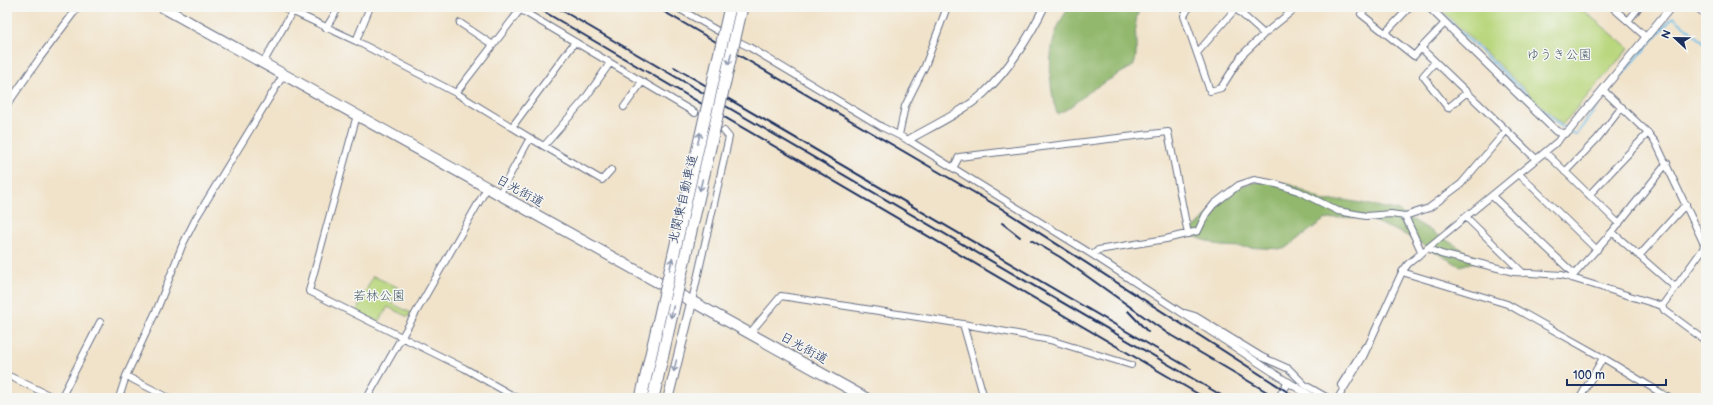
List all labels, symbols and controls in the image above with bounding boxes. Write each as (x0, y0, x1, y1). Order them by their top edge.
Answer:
north arrow (1655, 18, 1695, 58)
text: N (1659, 28, 1674, 41)
park label: ゆうき公園 (1526, 47, 1592, 63)
one-way arrow (725, 52, 733, 65)
one-way arrow (696, 131, 704, 144)
street label: 北関東自動車道 (665, 153, 701, 245)
street label: 日光街道 (493, 171, 547, 211)
one-way arrow (696, 178, 704, 191)
one-way arrow (667, 258, 675, 271)
park label: 若林公園 (353, 288, 405, 304)
one-way arrow (667, 305, 675, 318)
street label: 日光街道 (777, 328, 831, 368)
one-way arrow (671, 359, 678, 372)
scale bar (1567, 361, 1666, 387)
text: 100 m (1573, 368, 1605, 383)

